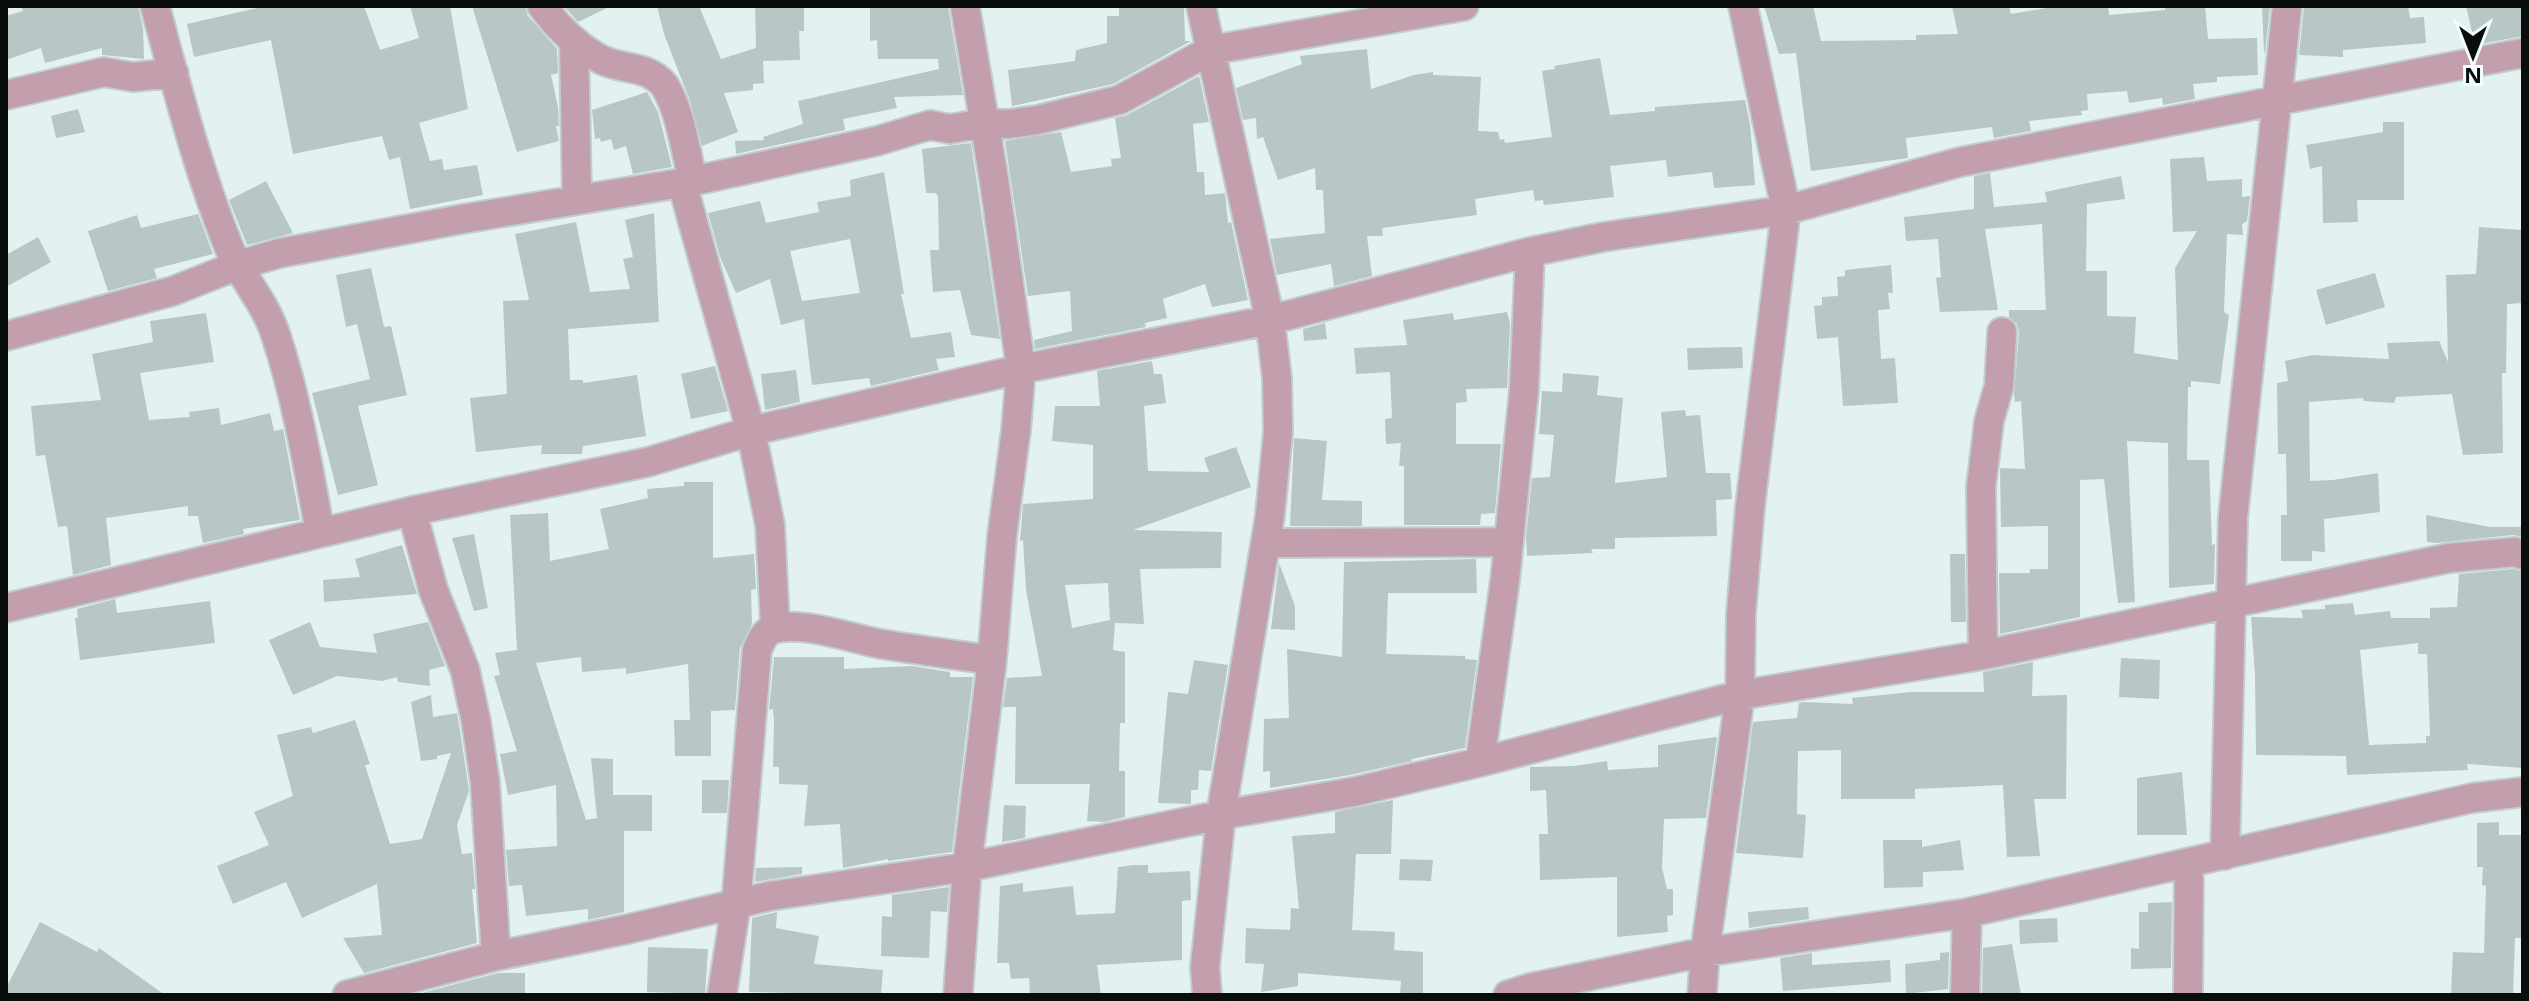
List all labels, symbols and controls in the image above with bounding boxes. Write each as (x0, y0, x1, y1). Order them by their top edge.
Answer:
north arrow (2433, 16, 2513, 96)
text: N (2464, 62, 2482, 92)

